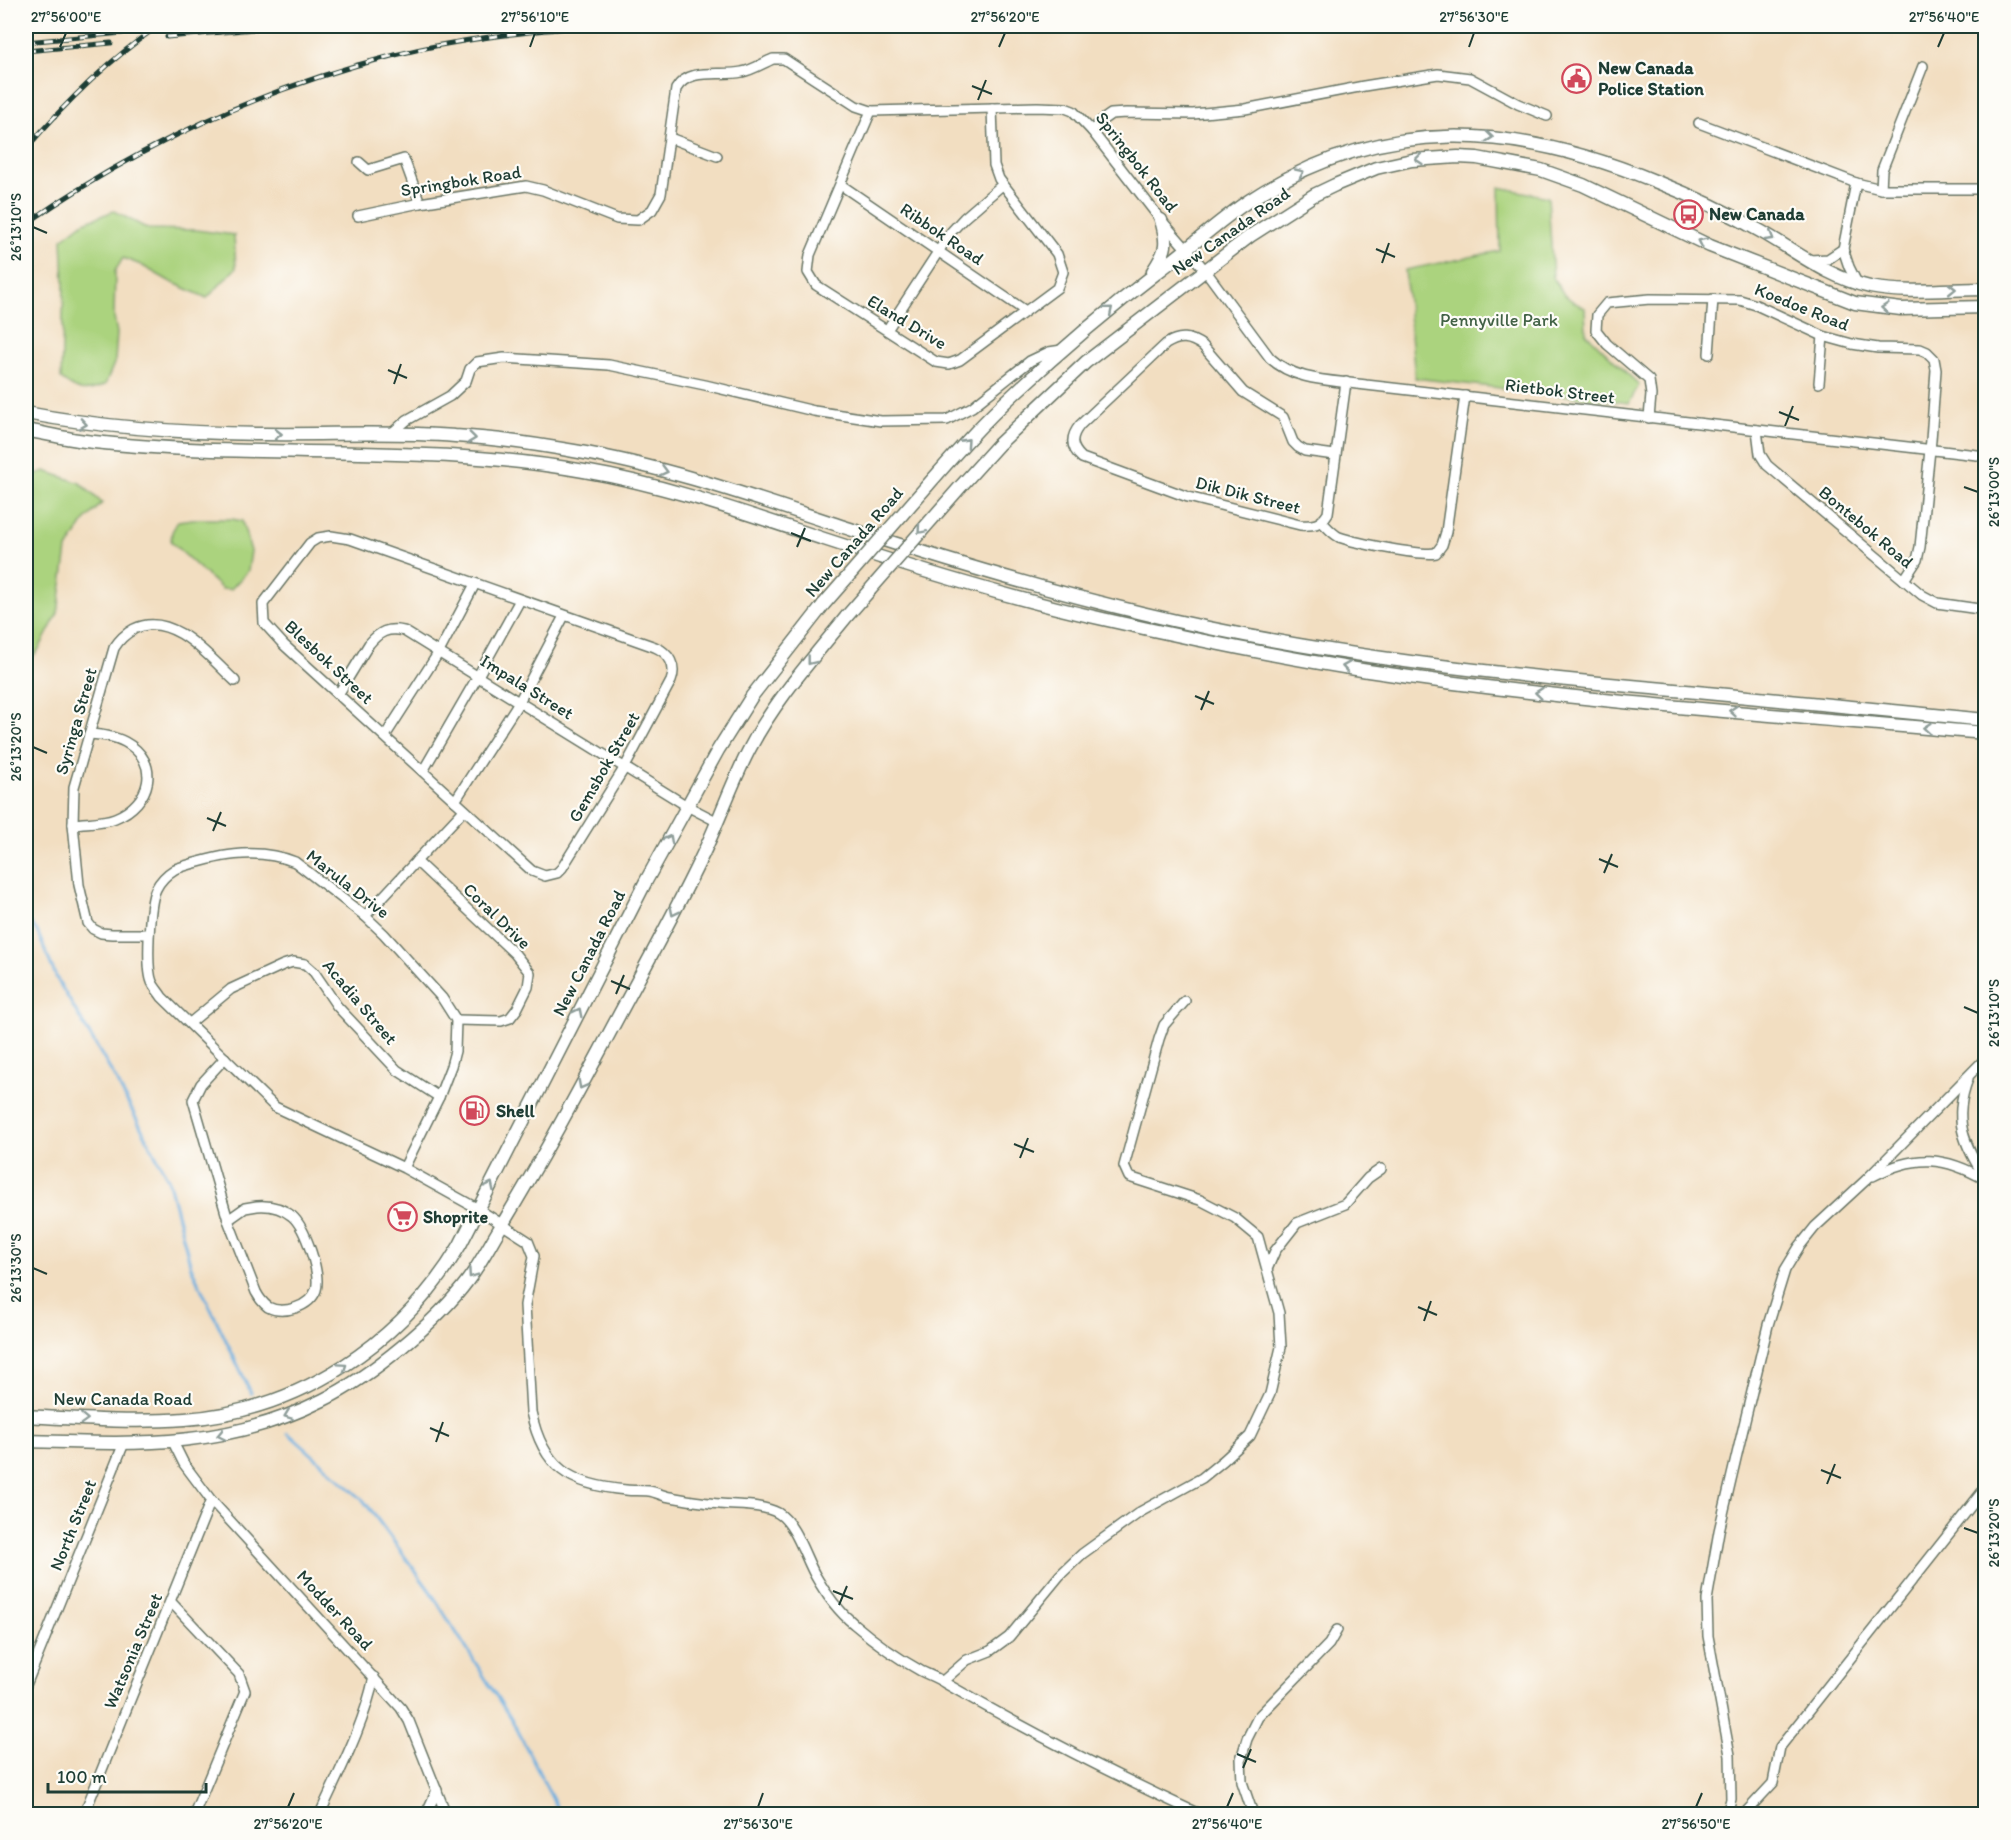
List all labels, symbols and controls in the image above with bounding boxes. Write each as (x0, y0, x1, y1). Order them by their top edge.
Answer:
text: 27°56'00"E (31, 8, 101, 26)
text: 27°56'10"E (501, 8, 569, 26)
text: 27°56'20"E (970, 8, 1040, 26)
text: 27°56'30"E (1439, 8, 1509, 26)
text: 27°56'40"E (1909, 8, 1979, 26)
place label: New Canada Police Station (1598, 57, 1704, 100)
public building icon: New Canada Police Station (1561, 62, 1593, 94)
street label: Springbok Road (1091, 107, 1183, 217)
one-way arrow (1485, 130, 1494, 142)
one-way arrow (1415, 152, 1424, 165)
street label: Springbok Road (399, 161, 523, 201)
one-way arrow (1294, 168, 1305, 180)
street label: New Canada Road (1168, 182, 1294, 280)
text: 26°13'10"S (7, 193, 25, 261)
street label: Ribbok Road (896, 198, 988, 270)
bus stop icon: New Canada (1672, 198, 1704, 230)
place label: New Canada (1709, 203, 1805, 225)
one-way arrow (1764, 229, 1774, 241)
one-way arrow (1698, 238, 1709, 250)
street label: Koedoe Road (1751, 278, 1853, 336)
one-way arrow (1948, 283, 1957, 296)
street label: Eland Drive (863, 290, 951, 354)
one-way arrow (1881, 302, 1890, 315)
one-way arrow (1102, 307, 1113, 318)
park label: Pennyville Park (1440, 309, 1558, 331)
street label: Rietbok Street (1504, 373, 1616, 409)
one-way arrow (78, 417, 88, 429)
one-way arrow (273, 428, 282, 440)
one-way arrow (468, 431, 477, 443)
one-way arrow (959, 439, 970, 449)
text: 26°13'00"S (1985, 457, 2003, 527)
one-way arrow (658, 464, 669, 476)
street label: Dik Dik Street (1193, 471, 1303, 519)
street label: Bontebok Road (1814, 481, 1918, 573)
street label: New Canada Road (800, 482, 908, 602)
one-way arrow (918, 523, 929, 534)
street label: Blesbok Street (280, 615, 378, 709)
street label: Impala Street (476, 650, 578, 724)
one-way arrow (807, 655, 818, 666)
one-way arrow (1341, 662, 1350, 674)
street label: Syringa Street (50, 665, 102, 777)
one-way arrow (1534, 687, 1543, 700)
one-way arrow (1728, 705, 1738, 718)
street label: Gemsbok Street (563, 708, 645, 826)
text: 26°13'20"S (7, 712, 25, 782)
one-way arrow (1923, 722, 1932, 735)
one-way arrow (662, 835, 673, 845)
street label: Marula Drive (302, 845, 394, 923)
street label: Coral Drive (458, 878, 536, 954)
street label: New Canada Road (548, 886, 630, 1020)
one-way arrow (669, 906, 681, 917)
street label: Acadia Street (318, 955, 402, 1049)
text: 26°13'10"S (1985, 979, 2003, 1047)
one-way arrow (571, 1007, 583, 1018)
one-way arrow (578, 1078, 589, 1089)
fuel station icon: Shell (459, 1095, 491, 1127)
place label: Shell (496, 1100, 535, 1122)
one-way arrow (483, 1181, 494, 1192)
supermarket icon: Shoprite (386, 1201, 418, 1233)
place label: Shoprite (423, 1206, 488, 1228)
text: 26°13'30"S (7, 1233, 25, 1303)
one-way arrow (468, 1267, 479, 1278)
one-way arrow (337, 1363, 348, 1374)
street label: New Canada Road (54, 1388, 193, 1410)
one-way arrow (283, 1408, 294, 1420)
one-way arrow (79, 1412, 88, 1425)
one-way arrow (216, 1428, 226, 1441)
street label: North Street (45, 1476, 101, 1574)
text: 26°13'20"S (1985, 1498, 2003, 1568)
street label: Modder Road (292, 1565, 378, 1655)
street label: Watsonia Street (99, 1590, 167, 1712)
scale bar (48, 1756, 206, 1794)
text: 100 m (57, 1766, 107, 1788)
text: 27°56'20"E (253, 1815, 323, 1833)
text: 27°56'30"E (723, 1815, 793, 1833)
text: 27°56'40"E (1192, 1815, 1262, 1833)
text: 27°56'50"E (1661, 1815, 1731, 1833)

